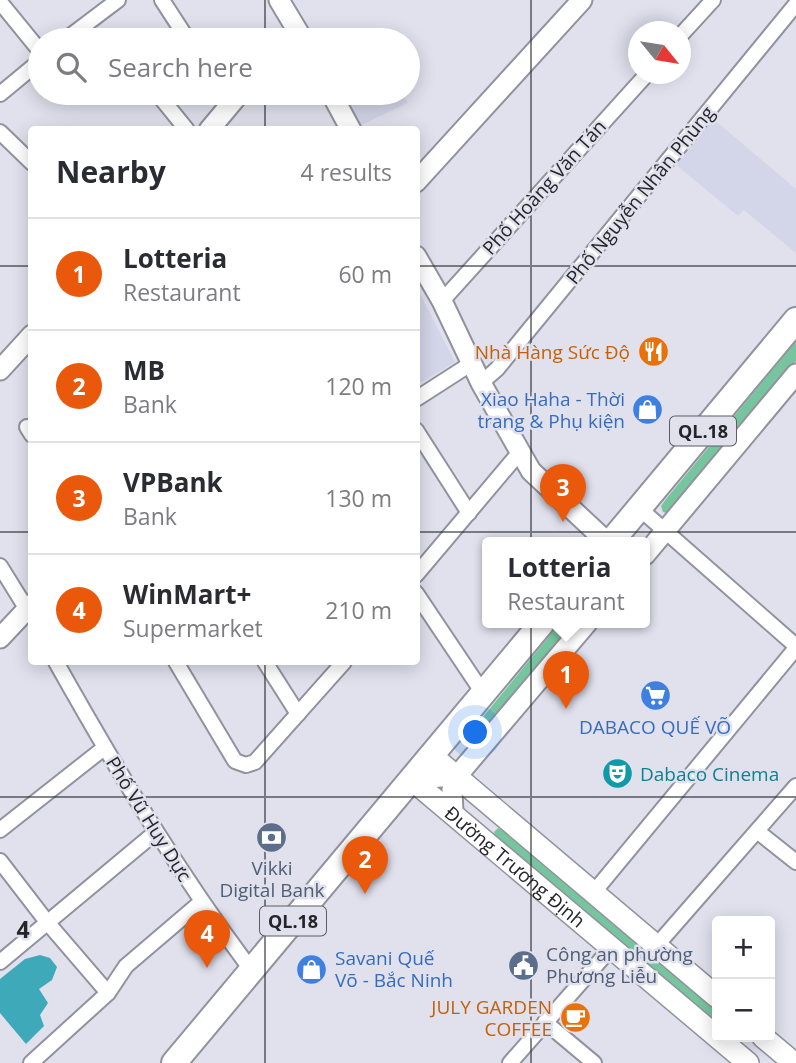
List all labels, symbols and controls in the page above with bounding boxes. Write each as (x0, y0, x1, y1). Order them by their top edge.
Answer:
north arrow (628, 21, 691, 84)
search box (28, 28, 420, 105)
icon: search (52, 48, 90, 86)
text: Search here (108, 49, 253, 85)
street label: Phố Nguyễn Nhân Phùng (560, 100, 720, 290)
street label: Phố Hoàng Văn Tán (476, 114, 612, 260)
text: Nearby (56, 151, 166, 192)
text: 4 results (301, 156, 392, 188)
text: Lotteria (123, 240, 227, 276)
text: 1 (72, 258, 86, 290)
text: 60 m (338, 258, 392, 290)
text: Restaurant (123, 276, 241, 308)
restaurant icon: Nhà Hàng Sức Độ (636, 335, 670, 369)
place label: Nhà Hàng Sức Độ (475, 339, 630, 365)
text: MB (123, 352, 165, 388)
text: 2 (72, 370, 86, 402)
text: 120 m (325, 370, 392, 402)
place label: Xiao Haha - Thời trang & Phụ kiện (477, 386, 625, 434)
text: Bank (123, 388, 177, 420)
shop icon: Xiao Haha - Thời trang & Phụ kiện (631, 393, 665, 427)
road number: QL.18 (670, 416, 736, 446)
text: VPBank (123, 464, 223, 500)
pin: 3 (540, 464, 586, 522)
text: 3 (72, 482, 86, 514)
text: 130 m (325, 482, 392, 514)
text: Bank (123, 500, 177, 532)
popup (482, 537, 650, 628)
text: Lotteria (507, 549, 611, 585)
text: WinMart+ (123, 576, 251, 612)
text: Restaurant (507, 585, 625, 617)
text: 4 (72, 594, 86, 626)
text: 210 m (325, 594, 392, 626)
text: Supermarket (123, 612, 263, 644)
pin: 1 (543, 651, 589, 709)
supermarket icon: DABACO QUẾ VÕ (638, 679, 672, 713)
place label: DABACO QUẾ VÕ (579, 714, 731, 740)
your location (458, 715, 492, 749)
street label: Phố Vũ Huy Dực (100, 751, 198, 887)
theatre icon: Dabaco Cinema (600, 757, 634, 791)
place label: Dabaco Cinema (640, 761, 779, 787)
street label: Đường Trương Định (439, 800, 591, 933)
bank icon: Vikki Digital Bank (255, 820, 289, 854)
pin: 2 (342, 836, 388, 894)
place label: Vikki Digital Bank (219, 855, 325, 903)
road number: QL.18 (260, 906, 326, 936)
pin: 4 (184, 910, 230, 968)
text: 4 (16, 913, 30, 945)
map controls (712, 916, 775, 1042)
button: + (712, 916, 775, 979)
place label: Công an phường Phương Liễu (546, 941, 693, 989)
place label: Savani Quế Võ - Bắc Ninh (335, 945, 453, 993)
public building icon: Công an phường Phương Liễu (506, 948, 540, 982)
shop icon: Savani Quế Võ - Bắc Ninh (295, 952, 329, 986)
button: − (712, 979, 775, 1042)
place label: JULY GARDEN COFFEE (429, 994, 552, 1042)
cafe icon: JULY GARDEN COFFEE (558, 1001, 592, 1035)

